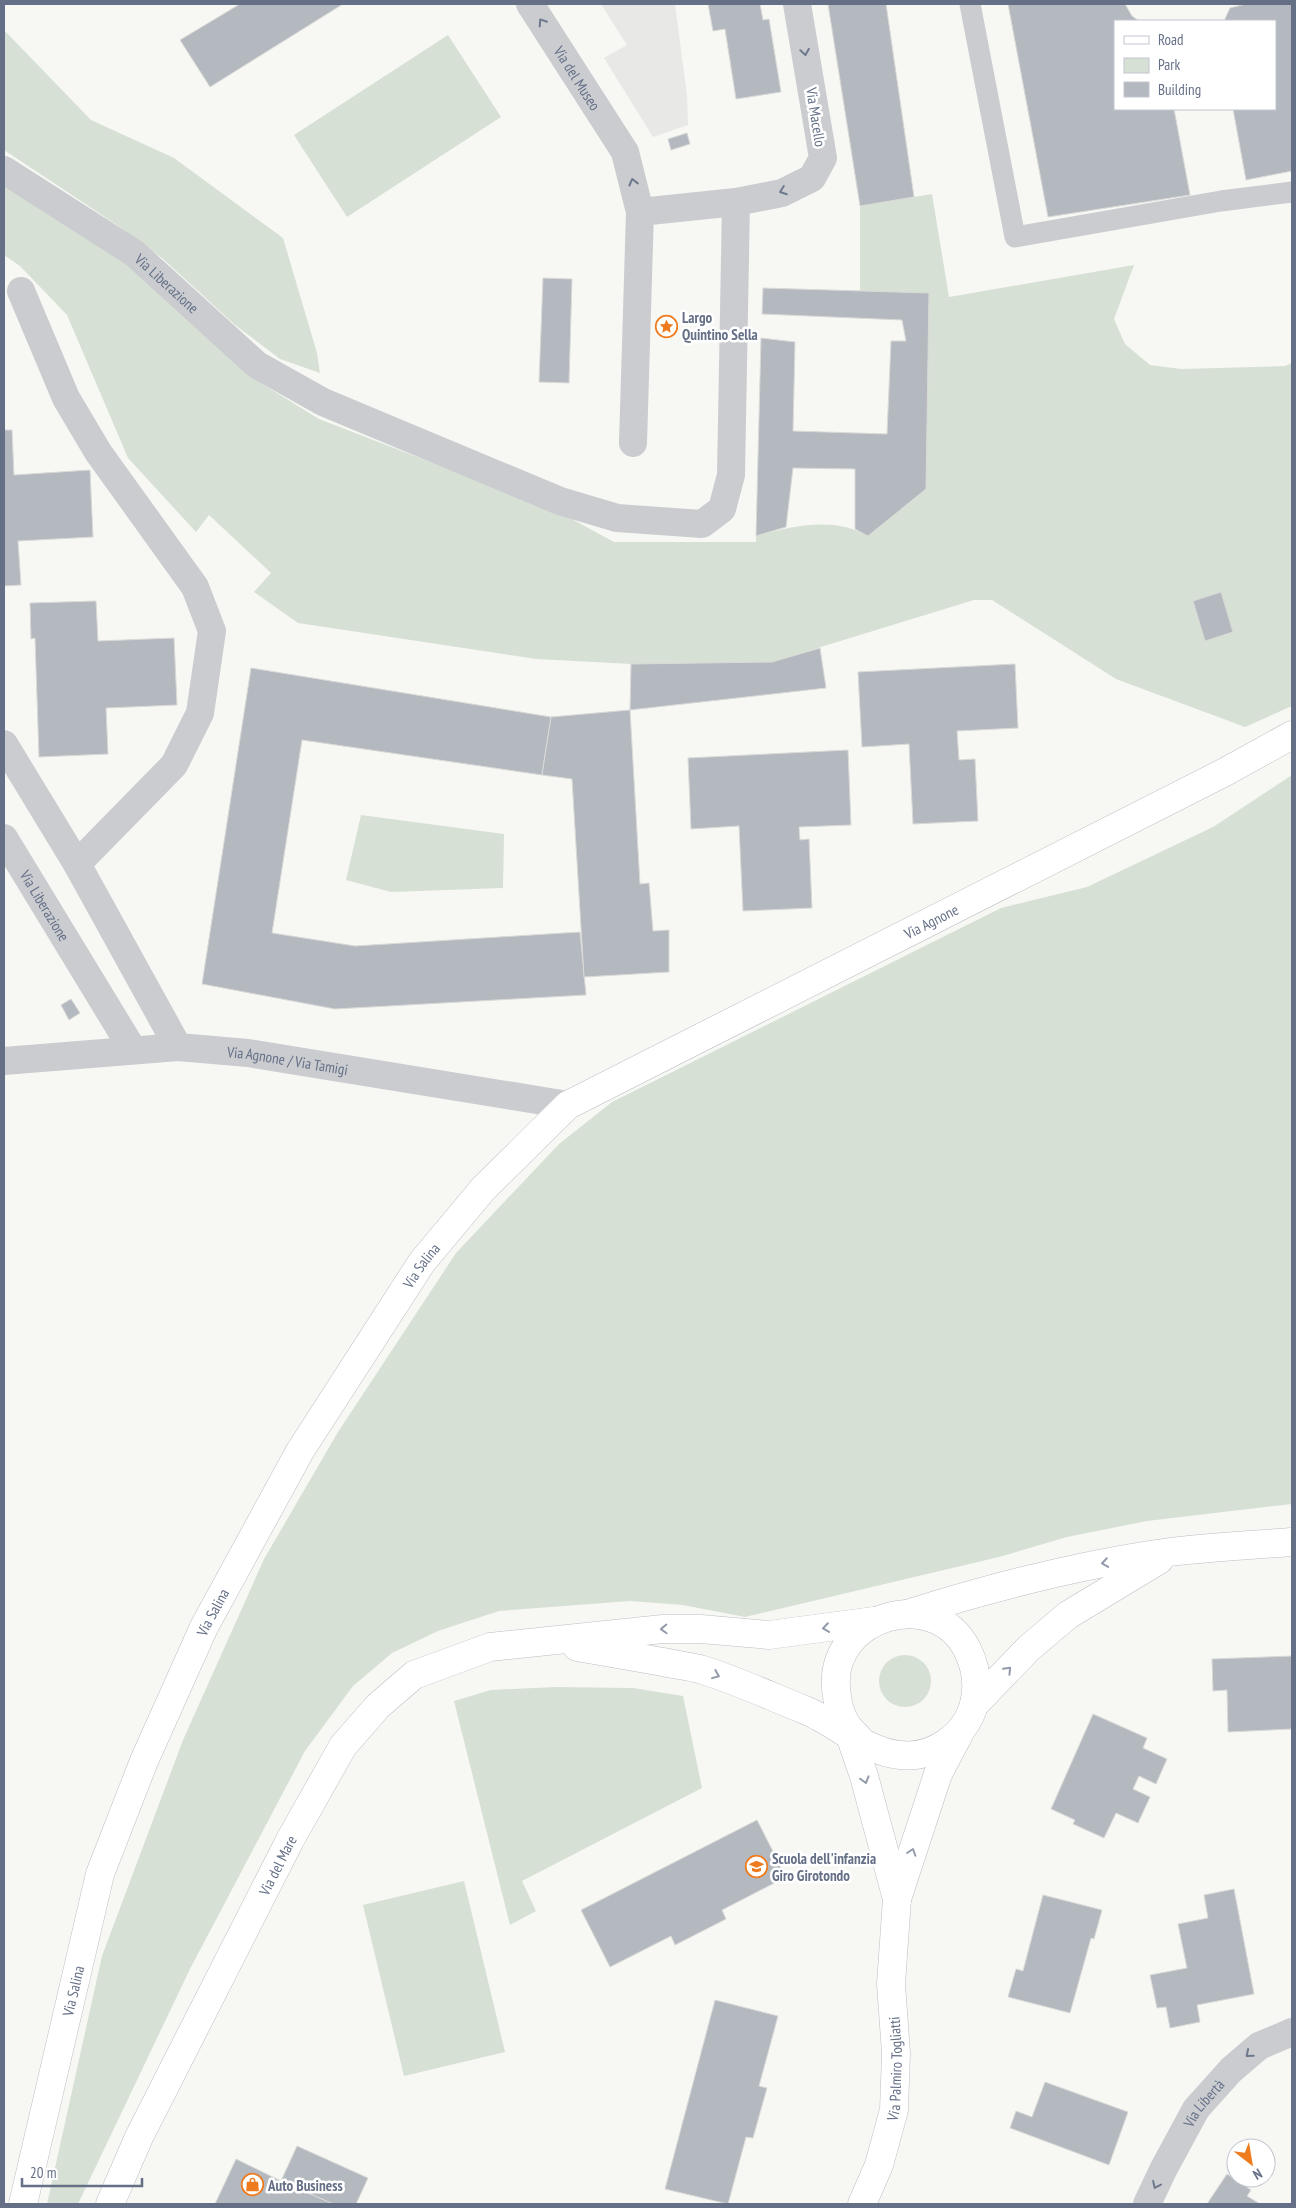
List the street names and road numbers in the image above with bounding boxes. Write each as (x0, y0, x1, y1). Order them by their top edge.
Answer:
street label: Via del Museo (549, 42, 605, 114)
street label: Via Macello (802, 85, 830, 148)
street label: Via Liberazione (130, 249, 203, 317)
street label: Via Liberazione (16, 866, 74, 944)
street label: Via Agnone (900, 899, 961, 943)
street label: Via Agnone / Via Tamigi (225, 1042, 349, 1079)
street label: Via Salina (398, 1239, 444, 1292)
street label: Via Salina (191, 1585, 233, 1640)
street label: Via del Mare (254, 1832, 300, 1899)
street label: Via Salina (57, 1964, 88, 2019)
street label: Via Palmiro Togliatti (882, 2016, 906, 2124)
street label: Via Libertà (1178, 2075, 1228, 2131)

